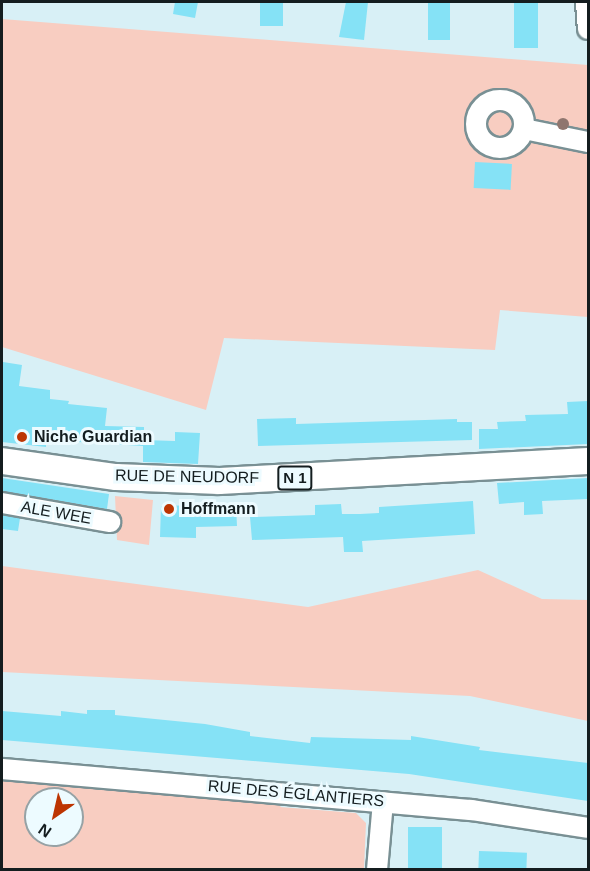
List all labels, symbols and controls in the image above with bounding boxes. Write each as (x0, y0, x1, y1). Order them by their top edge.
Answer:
place label: Niche Guardian (34, 427, 152, 447)
marker: Niche Guardian (15, 430, 29, 444)
street label: RUE DE NEUDORF (115, 466, 259, 488)
road number: N 1 (277, 466, 313, 490)
street label: ALE WEE (19, 497, 93, 529)
place label: Hoffmann (181, 499, 256, 519)
marker: Hoffmann (162, 502, 176, 516)
street label: RUE DES ÉGLANTIERS (207, 777, 385, 811)
north arrow (24, 787, 84, 847)
text: N (35, 820, 54, 841)

